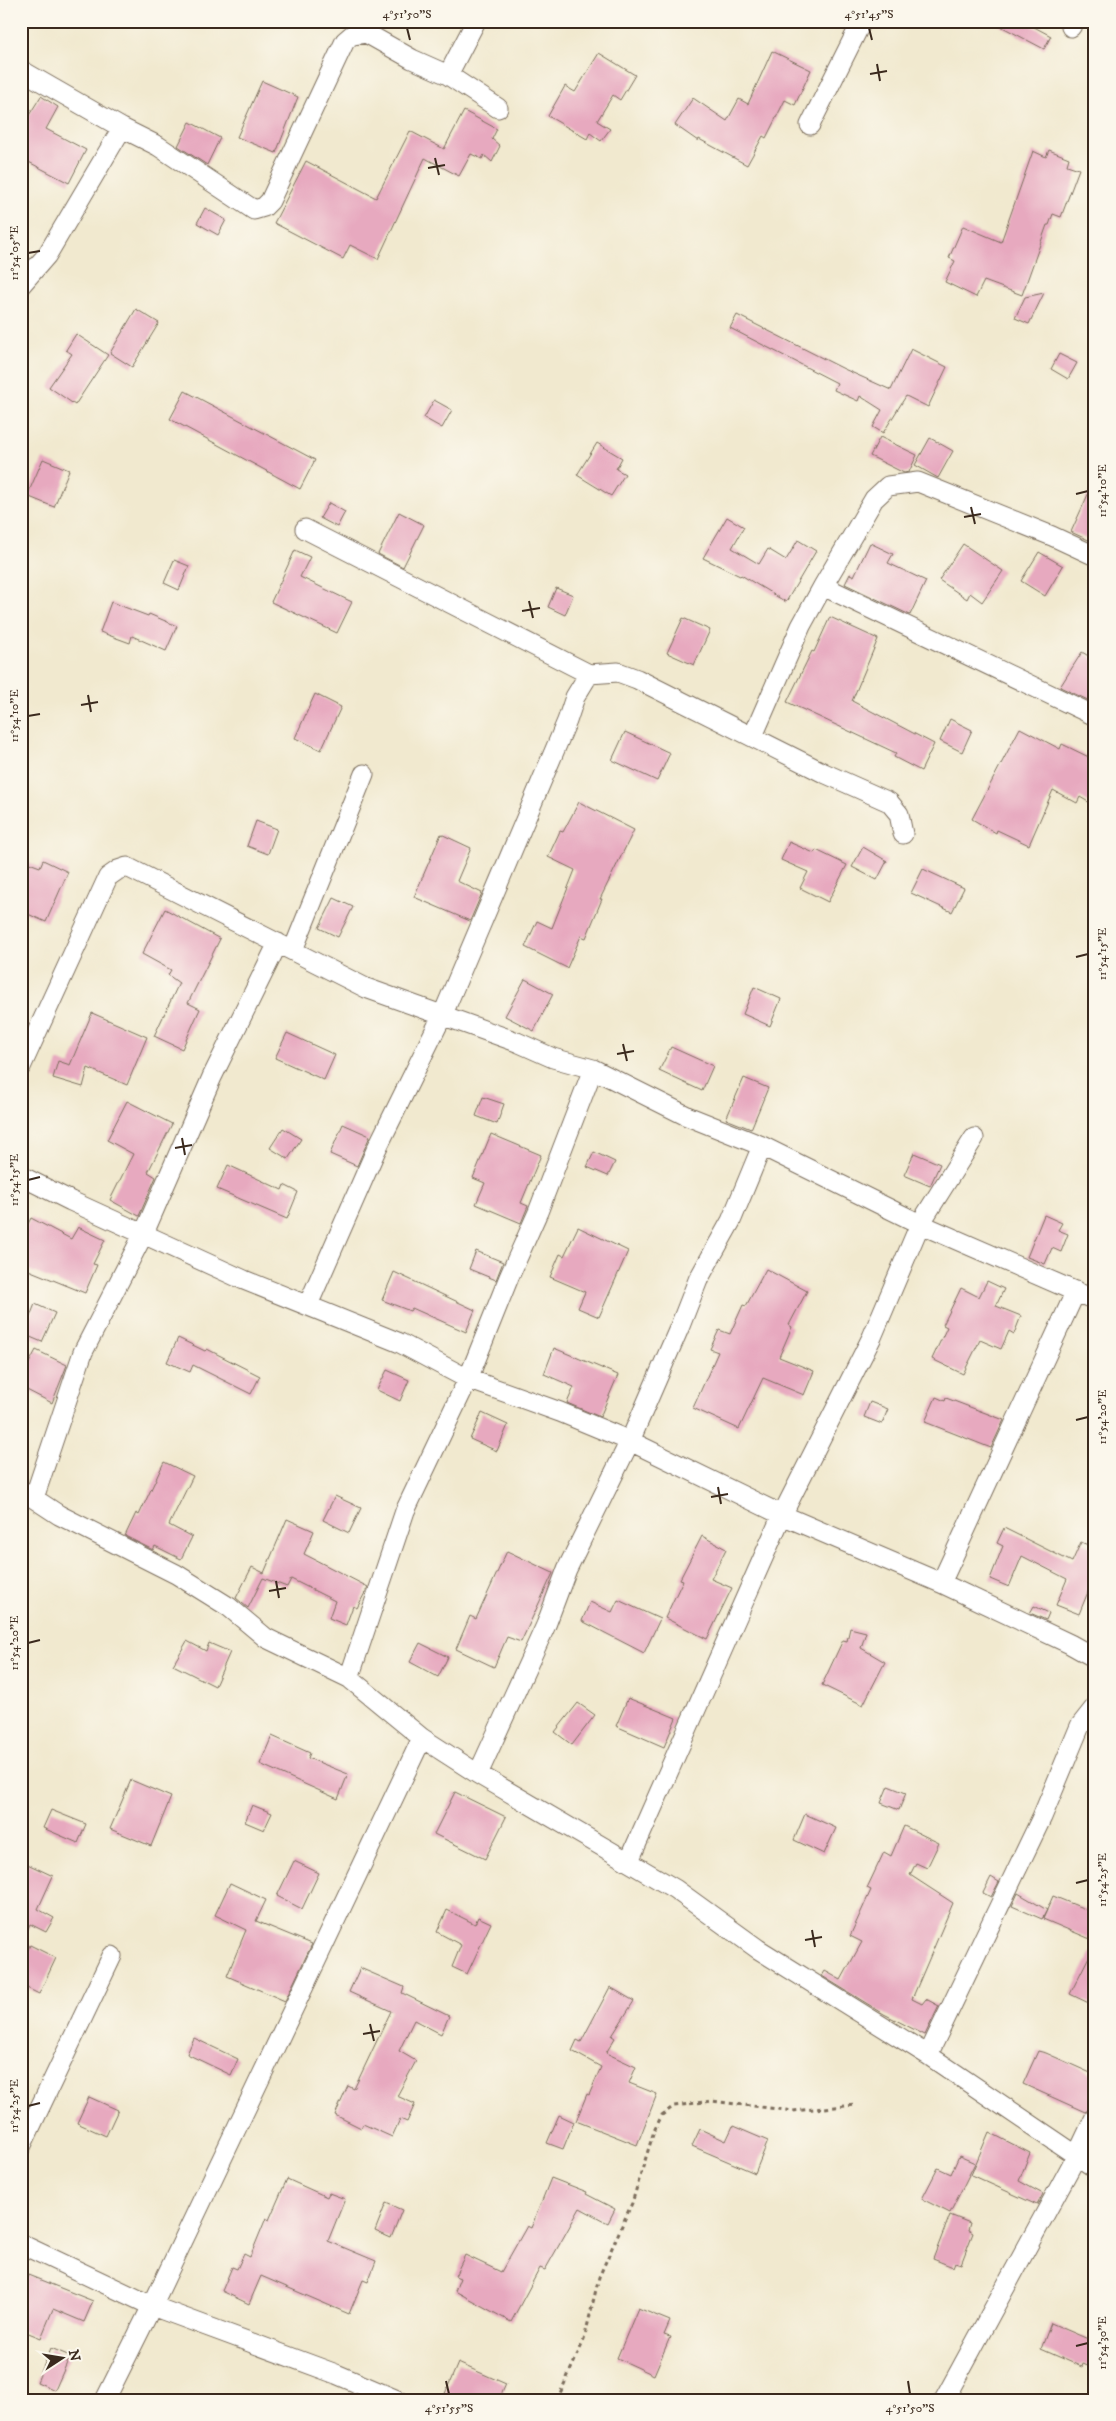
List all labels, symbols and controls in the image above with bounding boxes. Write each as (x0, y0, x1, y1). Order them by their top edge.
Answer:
text: 4°51'50"S (383, 7, 431, 22)
text: 4°51'45"S (844, 7, 894, 22)
text: 11°54'05"E (7, 225, 22, 280)
text: 11°54'10"E (1095, 464, 1110, 518)
text: 11°54'10"E (7, 689, 22, 743)
text: 11°54'15"E (1095, 927, 1110, 980)
text: 11°54'15"E (7, 1153, 22, 1206)
text: 11°54'20"E (1095, 1389, 1110, 1444)
text: 11°54'20"E (7, 1615, 22, 1670)
text: 11°54'25"E (1095, 1852, 1110, 1907)
text: 11°54'25"E (7, 2078, 22, 2133)
text: 11°54'30"E (1095, 2316, 1110, 2370)
north arrow (38, 2334, 88, 2384)
text: N (64, 2348, 84, 2363)
text: 4°51'55"S (425, 2401, 473, 2416)
text: 4°51'50"S (886, 2401, 934, 2416)

